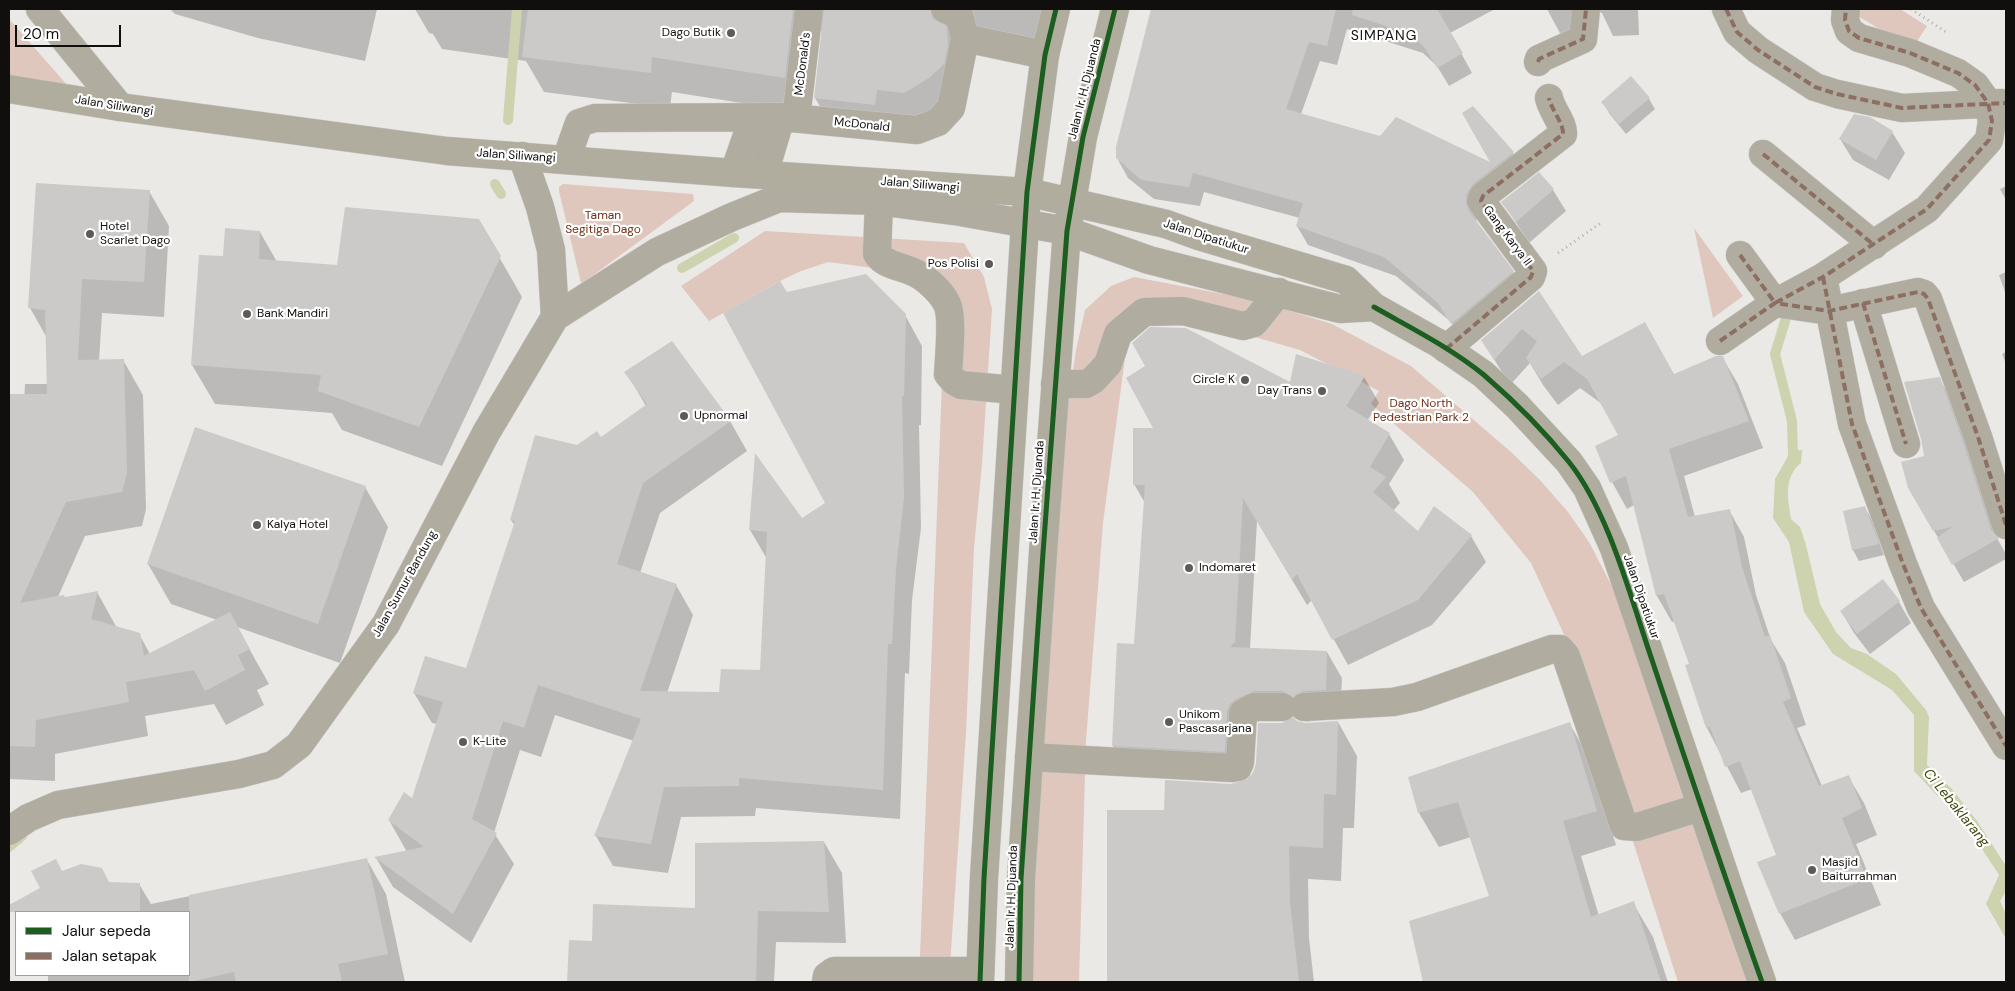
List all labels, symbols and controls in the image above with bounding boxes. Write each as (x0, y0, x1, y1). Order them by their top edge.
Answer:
scale bar (18, 15, 124, 47)
text: 20 m (23, 24, 59, 44)
place label: Dago Butik (662, 26, 721, 40)
marker: Dago Butik (725, 27, 737, 39)
district label: SIMPANG (1350, 28, 1418, 44)
street label: McDonald's (792, 31, 814, 97)
street label: Jalan Ir. H. Djuanda (1066, 37, 1104, 141)
street label: Jalan Siliwangi (74, 93, 154, 119)
street label: McDonald (833, 115, 891, 135)
street label: Jalan Siliwangi (476, 146, 556, 166)
street label: Jalan Siliwangi (880, 174, 960, 196)
street label: Gang Karya II (1480, 203, 1534, 269)
park label: Taman Segitiga Dago (565, 209, 641, 237)
street label: Jalan Dipatiukur (1162, 216, 1250, 258)
place label: Hotel Scarlet Dago (100, 220, 170, 248)
marker: Hotel Scarlet Dago (84, 228, 96, 240)
place label: Pos Polisi (928, 257, 979, 271)
marker: Pos Polisi (983, 258, 995, 270)
place label: Bank Mandiri (257, 307, 328, 321)
marker: Bank Mandiri (241, 308, 253, 320)
place label: Circle K (1193, 373, 1235, 387)
marker: Circle K (1239, 374, 1251, 386)
place label: Day Trans (1258, 384, 1312, 398)
marker: Day Trans (1316, 385, 1328, 397)
park label: Dago North Pedestrian Park 2 (1373, 397, 1469, 425)
place label: Upnormal (694, 409, 748, 423)
marker: Upnormal (678, 410, 690, 422)
street label: Jalan Ir. H. Djuanda (1026, 440, 1048, 544)
place label: Kalya Hotel (267, 518, 328, 532)
marker: Kalya Hotel (251, 519, 263, 531)
street label: Jalan Sumur Bandung (370, 528, 440, 640)
street label: Jalan Dipatiukur (1620, 553, 1662, 641)
place label: Indomaret (1199, 561, 1256, 575)
marker: Indomaret (1183, 562, 1195, 574)
place label: Unikom Pascasarjana (1179, 708, 1251, 736)
marker: Unikom Pascasarjana (1163, 716, 1175, 728)
place label: K-Lite (473, 735, 506, 749)
marker: K-Lite (457, 736, 469, 748)
water label: Ci Lebaklarang (1919, 766, 1993, 850)
street label: Jalan Ir. H. Djuanda (1003, 845, 1021, 949)
place label: Masjid Baiturrahman (1822, 856, 1897, 884)
marker: Masjid Baiturrahman (1806, 864, 1818, 876)
legend (15, 911, 190, 976)
text: Jalur sepeda (62, 921, 151, 941)
text: Jalan setapak (62, 946, 157, 966)

